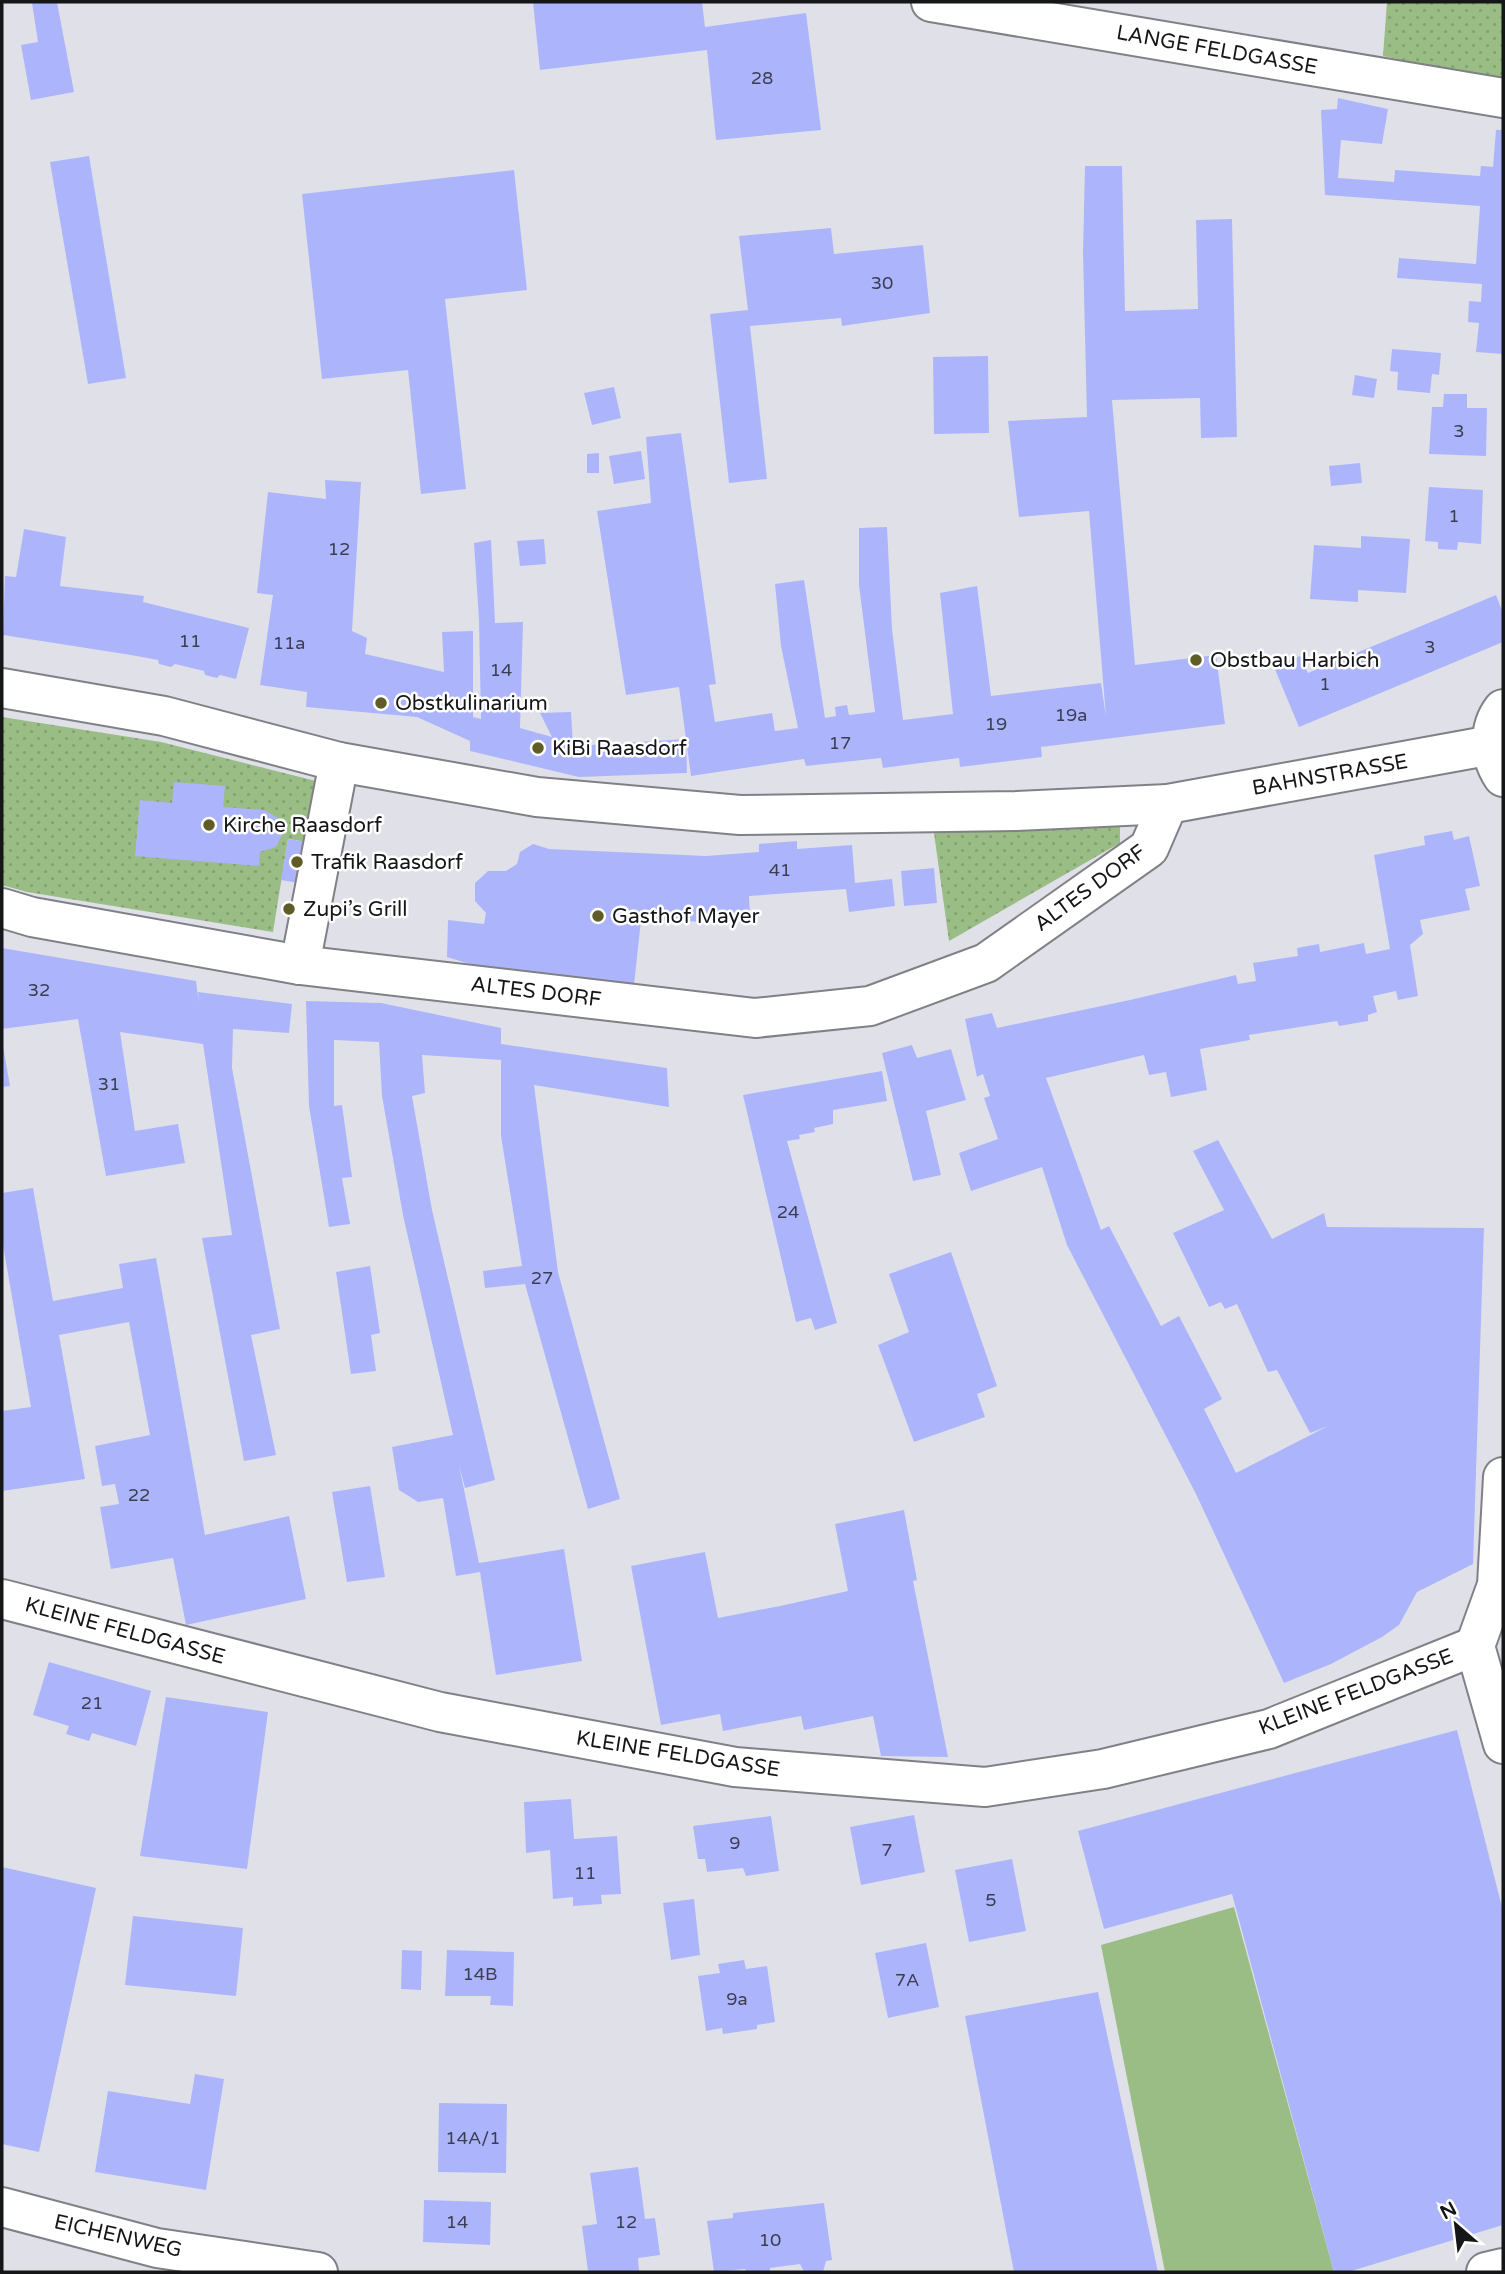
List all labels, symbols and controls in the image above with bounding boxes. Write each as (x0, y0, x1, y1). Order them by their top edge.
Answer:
street label: LANGE FELDGASSE (1114, 20, 1320, 80)
house number: 28 (751, 67, 773, 89)
house number: 30 (871, 272, 893, 294)
house number: 3 (1453, 420, 1465, 442)
house number: 1 (1448, 505, 1460, 527)
house number: 12 (328, 538, 350, 560)
house number: 11 (179, 630, 201, 652)
house number: 11a (273, 632, 305, 654)
house number: 3 (1424, 636, 1436, 658)
place label: Obstbau Harbich (1210, 648, 1380, 673)
marker: Obstbau Harbich (1188, 652, 1204, 668)
house number: 14 (490, 659, 512, 681)
house number: 1 (1319, 673, 1331, 695)
place label: Obstkulinarium (395, 691, 548, 716)
marker: Obstkulinarium (373, 695, 389, 711)
house number: 19a (1055, 704, 1087, 726)
house number: 19 (985, 713, 1007, 735)
house number: 17 (829, 732, 851, 754)
place label: KiBi Raasdorf (552, 736, 687, 761)
marker: KiBi Raasdorf (530, 740, 546, 756)
street label: BAHNSTRASSE (1250, 749, 1410, 801)
place label: Kirche Raasdorf (223, 813, 382, 838)
marker: Kirche Raasdorf (201, 817, 217, 833)
street label: ALTES DORF (1029, 839, 1151, 937)
place label: Trafik Raasdorf (311, 850, 463, 875)
marker: Trafik Raasdorf (289, 854, 305, 870)
house number: 41 (769, 859, 791, 881)
place label: Zupi’s Grill (303, 897, 408, 922)
marker: Zupi’s Grill (281, 901, 297, 917)
place label: Gasthof Mayer (612, 904, 760, 929)
marker: Gasthof Mayer (590, 908, 606, 924)
street label: ALTES DORF (469, 972, 603, 1012)
house number: 32 (28, 979, 50, 1001)
house number: 31 (98, 1073, 120, 1095)
house number: 24 (777, 1201, 799, 1223)
house number: 27 (531, 1267, 553, 1289)
house number: 22 (128, 1484, 150, 1506)
street label: KLEINE FELDGASSE (22, 1592, 228, 1670)
street label: KLEINE FELDGASSE (1255, 1643, 1457, 1741)
house number: 21 (81, 1692, 103, 1714)
street label: KLEINE FELDGASSE (574, 1726, 782, 1782)
house number: 9 (729, 1832, 741, 1854)
house number: 7 (881, 1839, 893, 1861)
house number: 11 (574, 1862, 596, 1884)
house number: 5 (985, 1889, 997, 1911)
house number: 14B (462, 1963, 498, 1985)
house number: 7A (895, 1969, 919, 1991)
house number: 9a (726, 1988, 748, 2010)
house number: 14A/1 (445, 2127, 501, 2149)
north arrow (1421, 2190, 1491, 2260)
text: N (1437, 2198, 1460, 2224)
street label: EICHENWEG (52, 2209, 184, 2263)
house number: 14 (446, 2211, 468, 2233)
house number: 12 (615, 2211, 637, 2233)
house number: 10 (759, 2229, 781, 2251)

